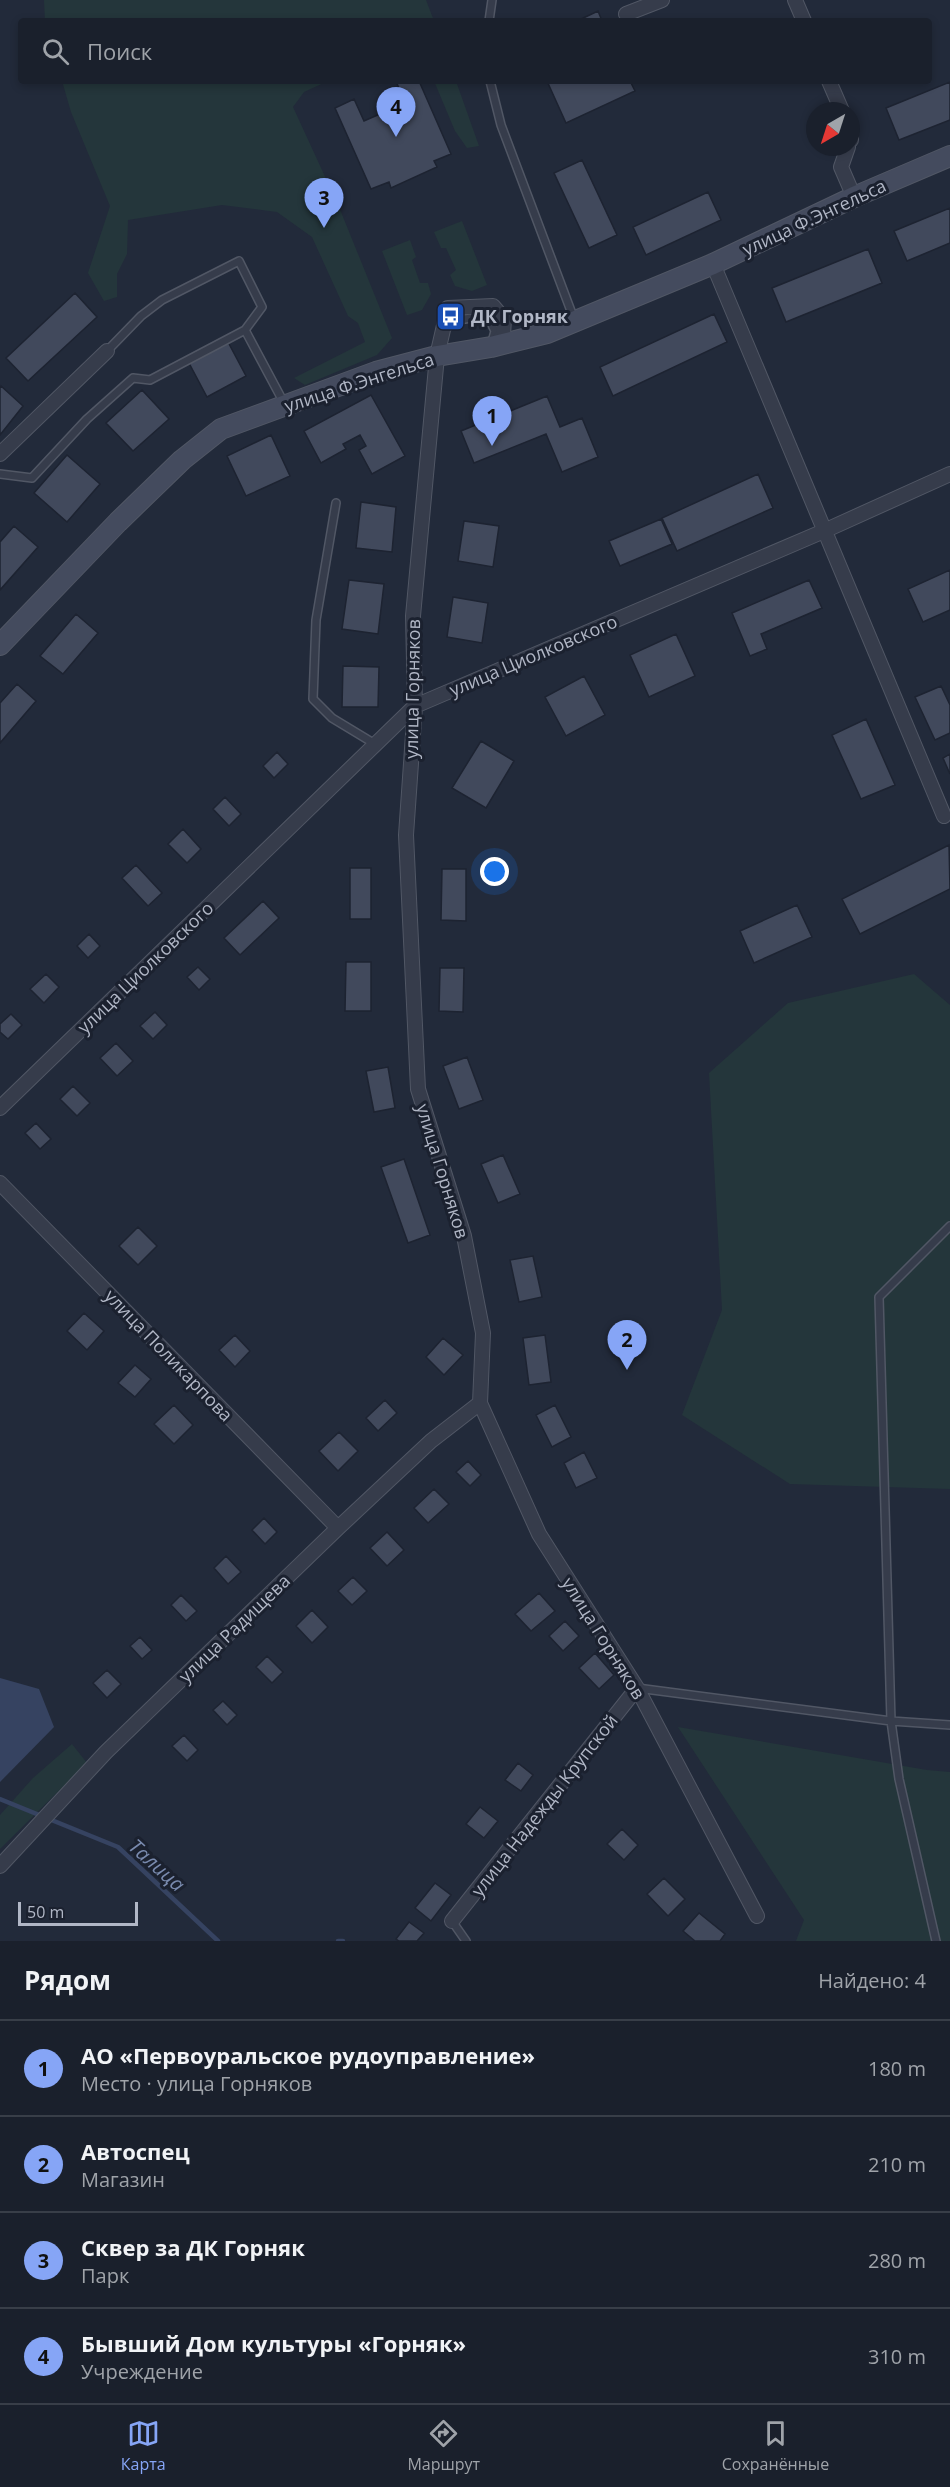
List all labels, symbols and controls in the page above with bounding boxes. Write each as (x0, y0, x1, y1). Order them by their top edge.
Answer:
search box (18, 18, 932, 84)
icon: search (39, 35, 72, 68)
text: Поиск (87, 36, 152, 66)
pin: 4 (376, 88, 416, 137)
north arrow (806, 102, 860, 156)
street label: улица Ф.Энгельса (738, 173, 890, 261)
pin: 3 (304, 178, 344, 228)
bus stop icon: ДК Горняк (434, 300, 466, 332)
place label: ДК Горняк (471, 304, 569, 328)
street label: улица Ф.Энгельса (281, 346, 437, 418)
pin: 1 (472, 396, 512, 446)
street label: улица Циолковского (445, 609, 621, 701)
street label: улица Горняков (399, 619, 425, 759)
your location (480, 857, 509, 886)
street label: улица Циолковского (72, 896, 218, 1038)
street label: улица Горняков (411, 1101, 475, 1241)
street label: улица Поликарпова (100, 1284, 238, 1426)
pin: 2 (608, 1320, 646, 1370)
street label: улица Радищева (173, 1569, 295, 1687)
street label: улица Горняков (557, 1572, 651, 1704)
street label: улица Надежды Крупской (465, 1709, 623, 1901)
water label: Талица (123, 1833, 191, 1897)
scale bar (18, 1899, 138, 1926)
text: 50 m (27, 1901, 64, 1923)
text: Рядом (24, 1962, 111, 1998)
text: Найдено: 4 (818, 1967, 926, 1994)
text: АО «Первоуральское рудоуправление» (81, 2040, 535, 2070)
text: 1 (38, 2055, 49, 2082)
text: 180 m (868, 2055, 926, 2082)
text: Место · улица Горняков (81, 2070, 312, 2097)
text: Автоспец (81, 2136, 190, 2166)
text: 2 (38, 2151, 49, 2178)
text: 210 m (868, 2151, 926, 2178)
text: Магазин (81, 2166, 165, 2193)
text: Сквер за ДК Горняк (81, 2232, 305, 2262)
text: 3 (38, 2247, 49, 2274)
text: 280 m (868, 2247, 926, 2274)
text: Парк (81, 2262, 129, 2289)
text: Бывший Дом культуры «Горняк» (81, 2328, 466, 2358)
text: 4 (38, 2343, 49, 2370)
text: 310 m (868, 2343, 926, 2370)
text: Учреждение (81, 2358, 203, 2385)
tab: Карта (121, 2417, 166, 2475)
tab: Маршрут (407, 2417, 480, 2475)
tab: Сохранённые (722, 2417, 829, 2475)

